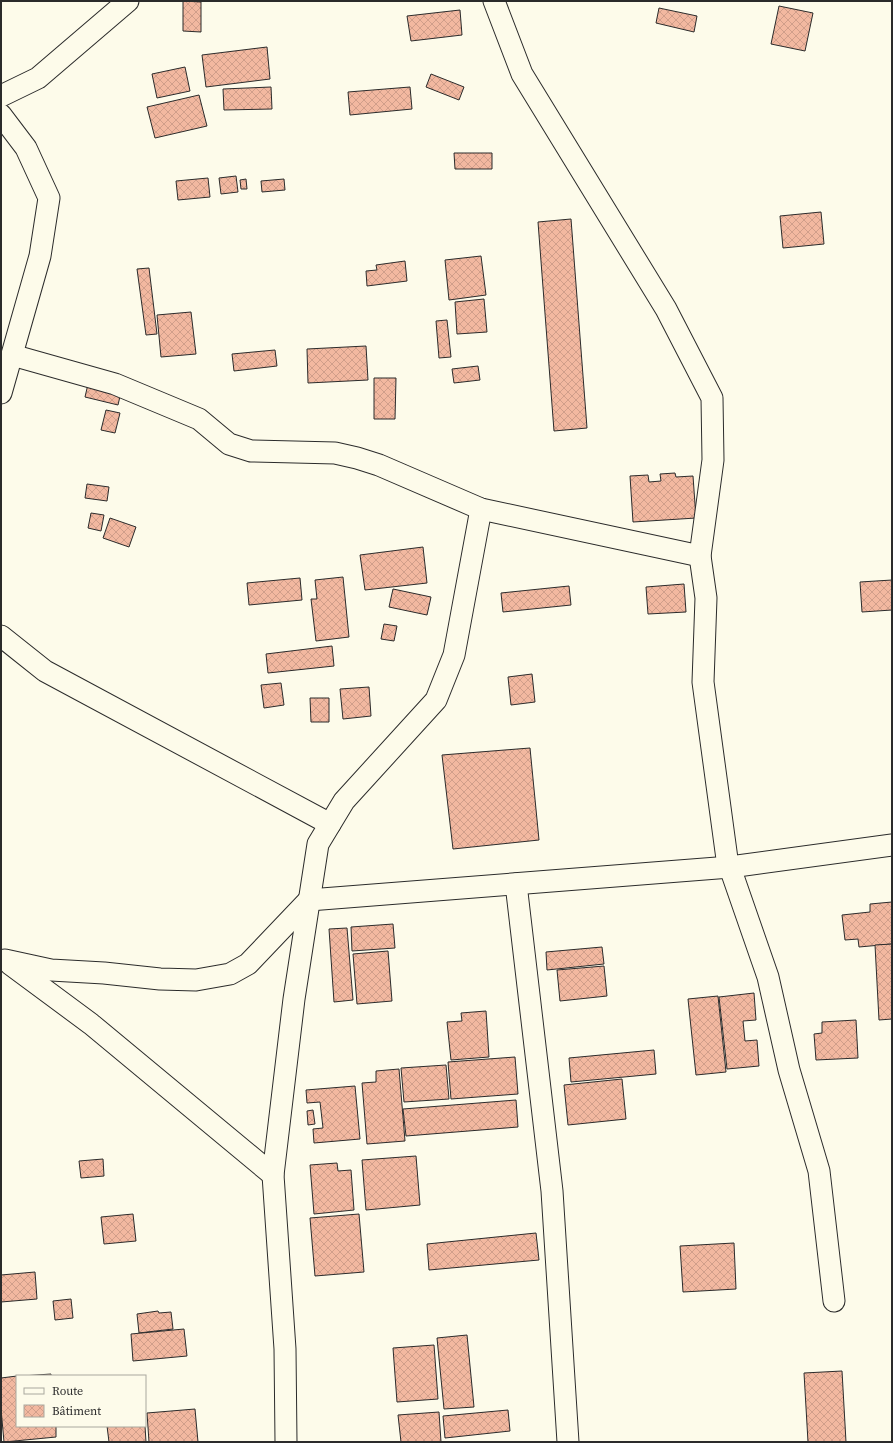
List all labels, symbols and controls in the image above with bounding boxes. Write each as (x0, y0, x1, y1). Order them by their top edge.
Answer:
legend (16, 1375, 146, 1427)
text: Route (52, 1383, 83, 1399)
text: Bâtiment (52, 1403, 101, 1419)

